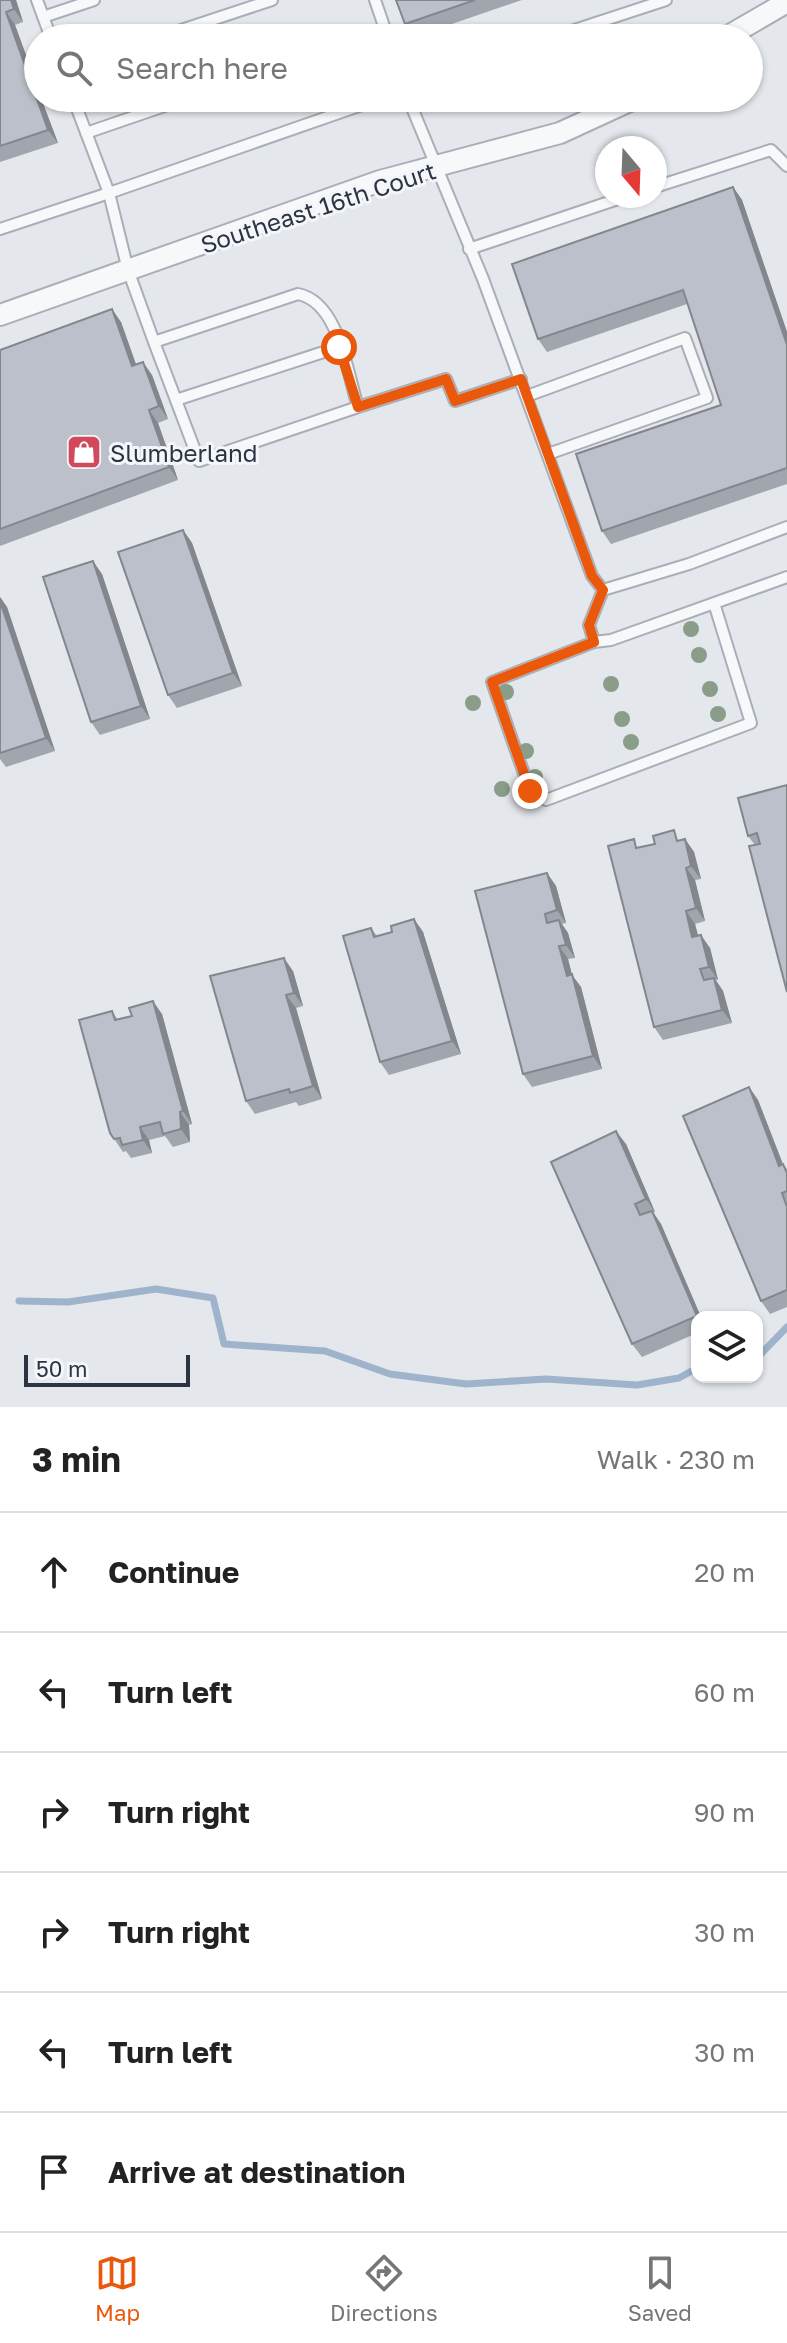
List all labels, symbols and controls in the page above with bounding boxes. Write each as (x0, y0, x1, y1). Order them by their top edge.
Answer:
search box (24, 24, 763, 112)
icon: search (52, 46, 96, 90)
text: Search here (116, 50, 288, 86)
north arrow (595, 136, 667, 208)
street label: Southeast 16th Court (197, 155, 439, 259)
route start (321, 329, 357, 365)
shop icon: Slumberland (65, 433, 103, 471)
place label: Slumberland (110, 438, 258, 467)
route end (512, 773, 548, 809)
map controls (691, 1311, 763, 1383)
button: layers (691, 1311, 763, 1383)
scale bar (24, 1351, 190, 1387)
text: 50 m (36, 1355, 87, 1382)
text: 3 min (32, 1439, 121, 1479)
text: Walk · 230 m (597, 1444, 755, 1475)
icon: ahead (32, 1550, 76, 1594)
text: Continue (108, 1554, 239, 1590)
text: 20 m (694, 1557, 755, 1588)
icon: left (32, 1670, 76, 1714)
text: Turn left (108, 1674, 233, 1710)
text: 60 m (694, 1677, 755, 1708)
icon: right (32, 1790, 76, 1834)
text: Turn right (108, 1794, 250, 1830)
text: 90 m (694, 1797, 755, 1828)
icon: right (32, 1910, 76, 1954)
text: Turn right (108, 1914, 250, 1950)
text: 30 m (694, 1917, 755, 1948)
icon: left (32, 2030, 76, 2074)
text: Turn left (108, 2034, 233, 2070)
text: 30 m (694, 2037, 755, 2068)
icon: arrive (32, 2150, 76, 2194)
text: Arrive at destination (108, 2154, 405, 2190)
tab: Map (95, 2251, 140, 2326)
tab: Directions (330, 2251, 438, 2326)
tab: Saved (628, 2251, 692, 2326)

